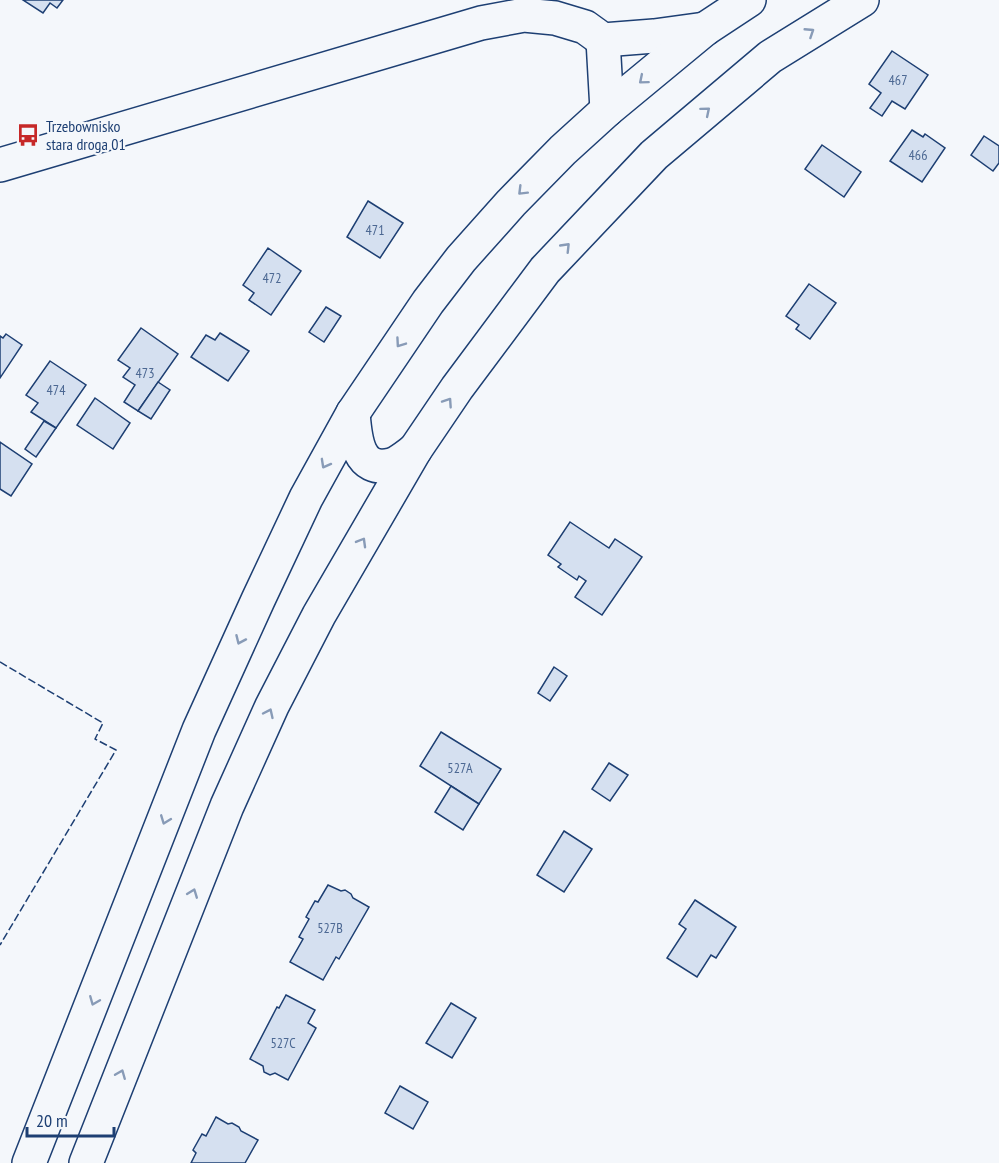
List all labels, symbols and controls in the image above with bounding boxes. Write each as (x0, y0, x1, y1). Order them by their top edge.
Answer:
one-way arrow (804, 27, 814, 39)
house number: 467 (889, 71, 907, 89)
one-way arrow (639, 73, 650, 84)
one-way arrow (699, 107, 710, 118)
place label: Trzebownisko stara droga 01 (46, 116, 126, 154)
bus stop icon: Trzebownisko stara droga 01 (15, 122, 41, 148)
house number: 466 (909, 146, 927, 164)
one-way arrow (518, 185, 529, 195)
house number: 471 (366, 221, 384, 239)
one-way arrow (559, 243, 570, 254)
house number: 472 (263, 269, 281, 287)
one-way arrow (396, 336, 407, 347)
house number: 473 (136, 364, 154, 382)
house number: 474 (47, 381, 66, 399)
one-way arrow (441, 397, 452, 408)
one-way arrow (321, 458, 332, 468)
one-way arrow (355, 538, 366, 548)
one-way arrow (235, 633, 247, 644)
one-way arrow (262, 709, 274, 720)
house number: 527A (447, 759, 473, 777)
one-way arrow (160, 813, 172, 824)
one-way arrow (186, 888, 198, 899)
house number: 527B (317, 919, 343, 937)
one-way arrow (88, 995, 101, 1006)
house number: 527C (270, 1034, 296, 1052)
one-way arrow (114, 1069, 126, 1080)
scale bar (27, 1100, 114, 1138)
text: 20 m (36, 1109, 68, 1132)

